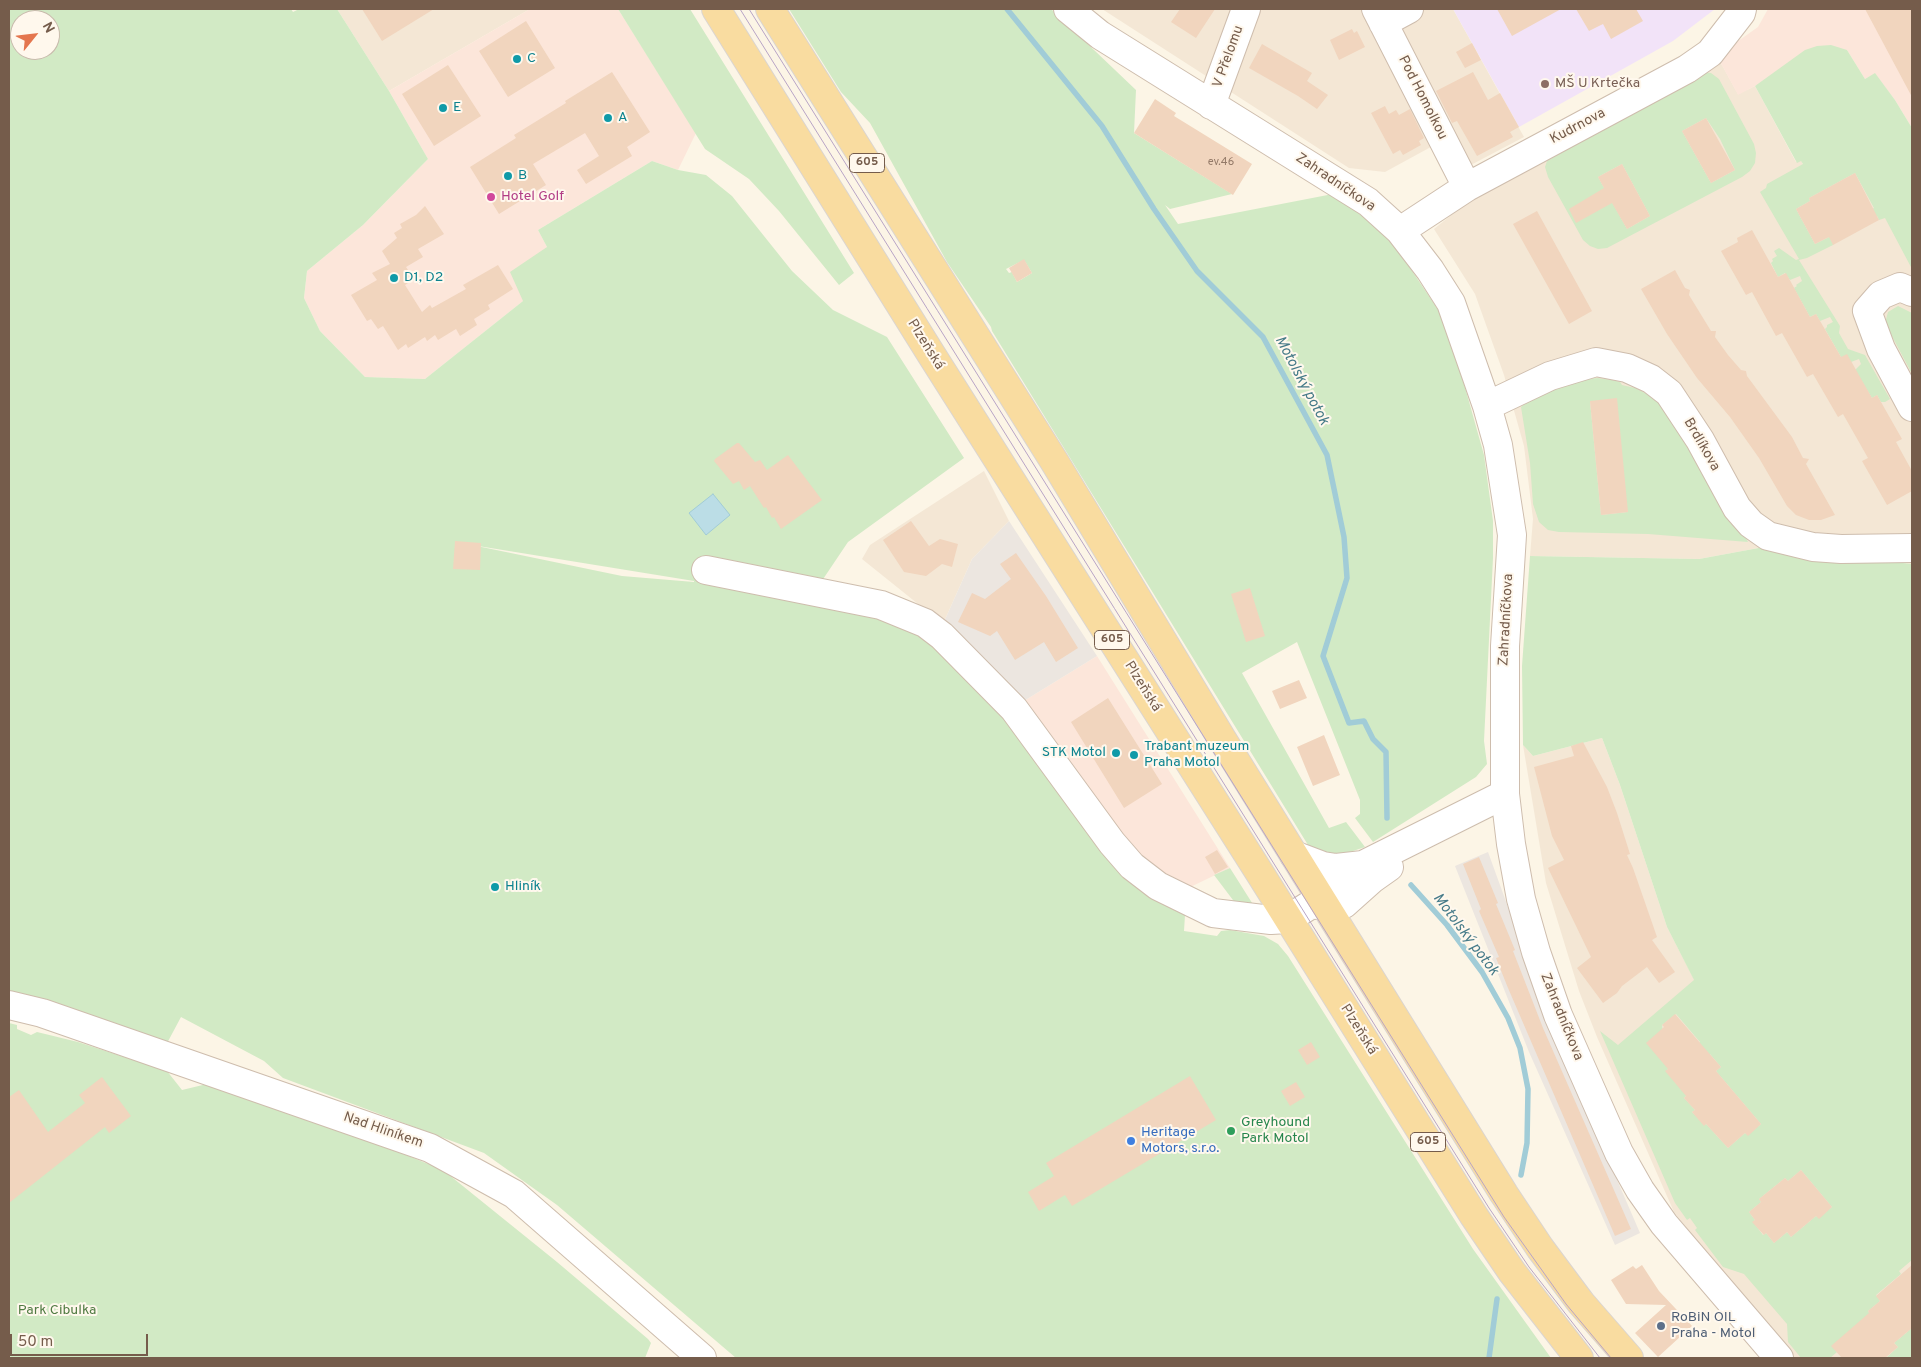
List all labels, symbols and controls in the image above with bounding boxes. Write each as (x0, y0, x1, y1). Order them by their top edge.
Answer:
north arrow (10, 10, 60, 60)
text: N (38, 19, 58, 36)
street label: V Přelomu (1210, 24, 1248, 90)
place label: C (527, 51, 536, 67)
marker: C (511, 53, 523, 65)
street label: Pod Homolkou (1394, 53, 1450, 143)
place label: MŠ U Krtečka (1555, 76, 1640, 92)
marker: MŠ U Krtečka (1539, 78, 1551, 90)
place label: E (453, 100, 461, 116)
marker: E (437, 102, 449, 114)
street label: Kudrnova (1547, 105, 1609, 149)
place label: A (618, 110, 628, 126)
marker: A (602, 112, 614, 124)
street label: Zahradníčkova (1292, 150, 1378, 216)
road number: 605 (850, 154, 884, 172)
house number: ev.46 (1208, 156, 1234, 170)
place label: B (518, 168, 527, 184)
marker: B (502, 170, 514, 182)
place label: Hotel Golf (501, 189, 564, 205)
marker: Hotel Golf (485, 191, 497, 203)
place label: D1, D2 (404, 270, 443, 286)
marker: D1, D2 (388, 272, 400, 284)
street label: Plzeňská (903, 317, 947, 373)
water label: Motolský potok (1270, 333, 1332, 429)
street label: Brdlíkova (1679, 416, 1723, 474)
street label: Zahradníčkova (1496, 573, 1518, 667)
road number: 605 (1094, 630, 1130, 650)
street label: Plzeňská (1120, 659, 1164, 715)
place label: Trabant muzeum Praha Motol (1144, 739, 1249, 772)
place label: STK Motol (1042, 745, 1106, 761)
marker: STK Motol (1110, 747, 1122, 759)
marker: Trabant muzeum Praha Motol (1128, 749, 1140, 761)
place label: Hliník (505, 879, 541, 895)
marker: Hliník (489, 881, 501, 893)
water label: Motolský potok (1428, 890, 1502, 980)
street label: Zahradníčkova (1536, 971, 1586, 1063)
street label: Plzeňská (1336, 1002, 1380, 1058)
street label: Nad Hliníkem (341, 1110, 425, 1152)
place label: Greyhound Park Motol (1241, 1115, 1310, 1148)
place label: Heritage Motors, s.r.o. (1141, 1125, 1219, 1158)
marker: Greyhound Park Motol (1225, 1125, 1237, 1137)
road number: 605 (1410, 1132, 1446, 1152)
marker: Heritage Motors, s.r.o. (1125, 1135, 1137, 1147)
park label: Park Cibulka (18, 1303, 96, 1319)
place label: RoBiN OIL Praha - Motol (1671, 1310, 1755, 1342)
marker: RoBiN OIL Praha - Motol (1655, 1320, 1667, 1332)
scale bar (12, 1324, 150, 1356)
text: 50 m (18, 1333, 53, 1352)

